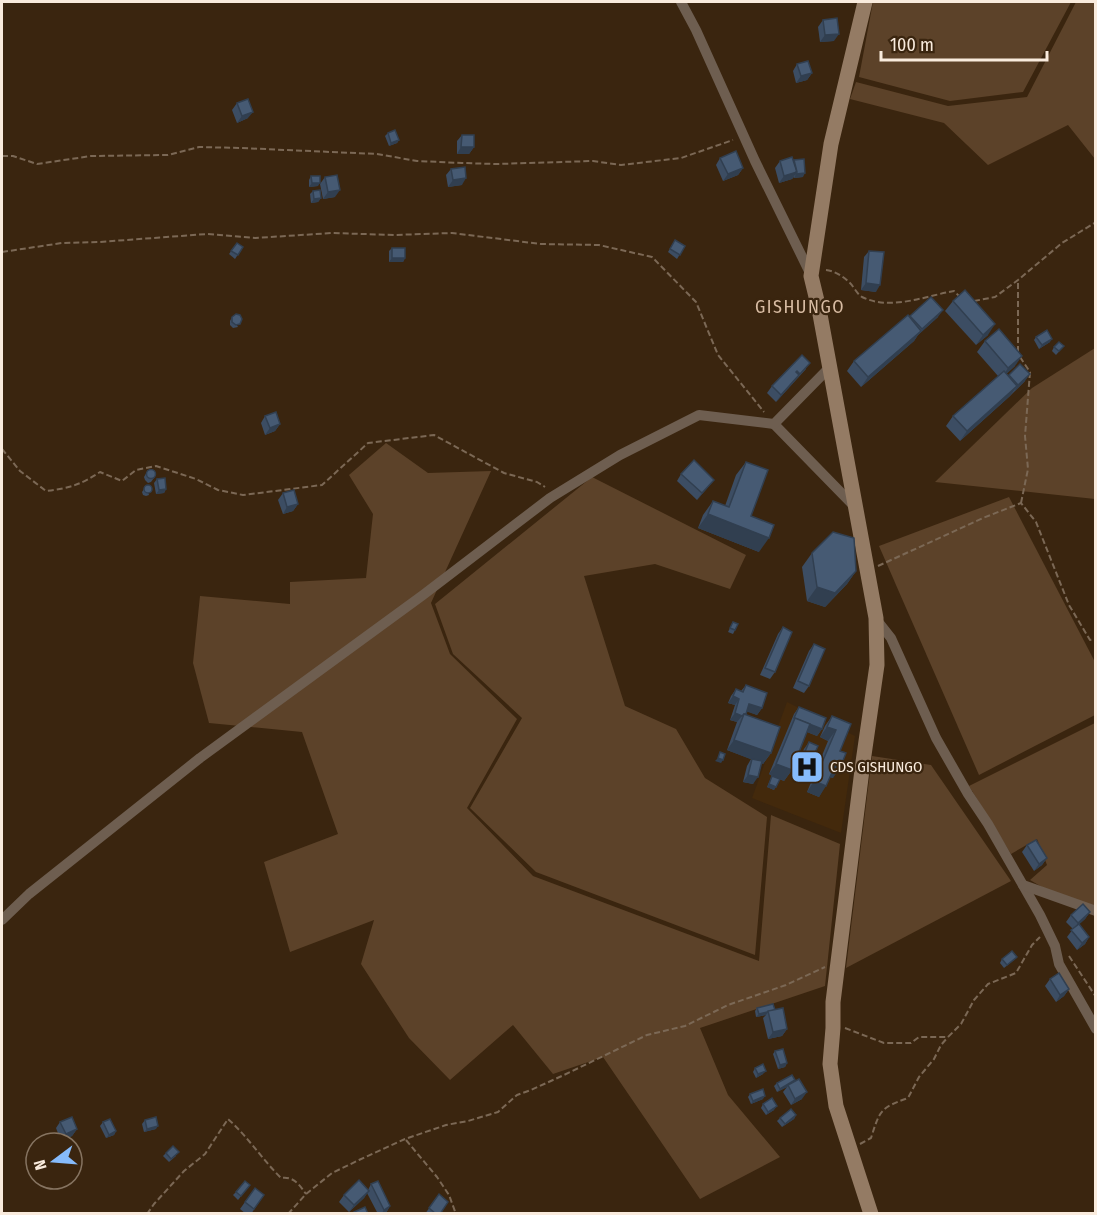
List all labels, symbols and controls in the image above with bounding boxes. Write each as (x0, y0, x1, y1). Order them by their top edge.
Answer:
scale bar (881, 24, 1048, 62)
text: 100 m (890, 34, 934, 56)
district label: GISHUNGO (755, 296, 845, 318)
hospital icon: CDS GISHUNGO (789, 749, 825, 785)
place label: CDS GISHUNGO (830, 758, 922, 776)
north arrow (24, 1131, 84, 1191)
text: N (30, 1158, 51, 1172)

